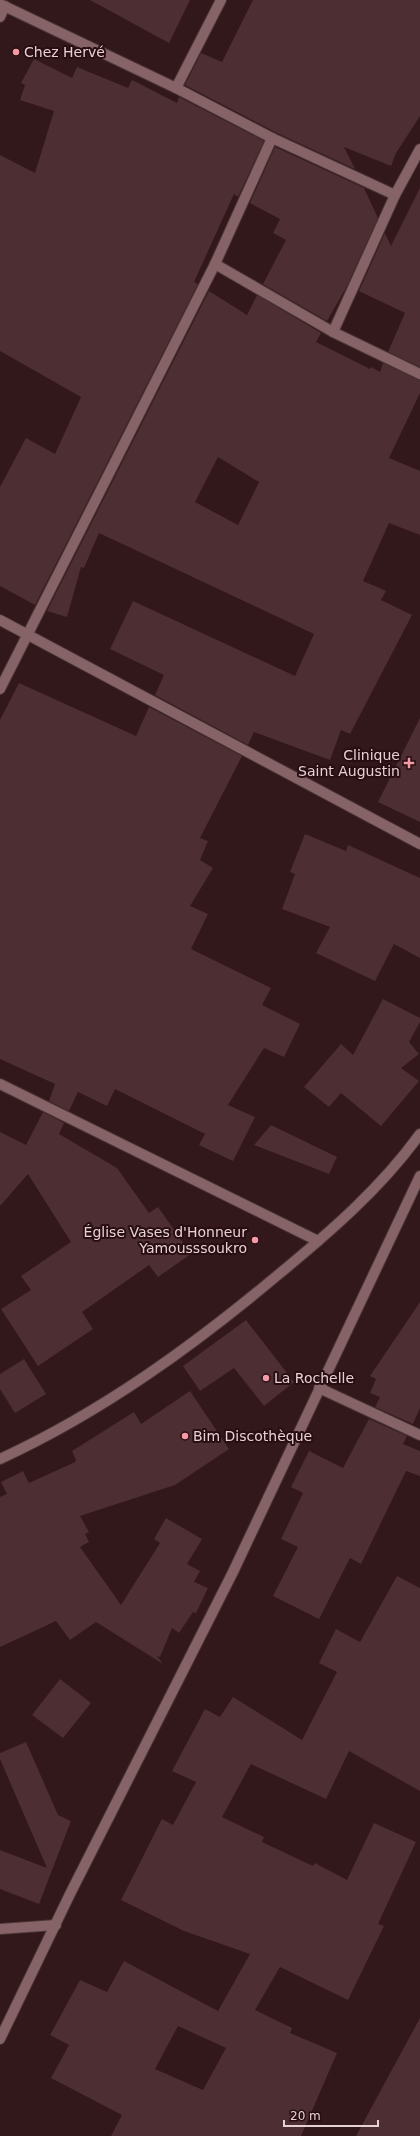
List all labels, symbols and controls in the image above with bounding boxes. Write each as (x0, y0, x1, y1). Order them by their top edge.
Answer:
place label: Chez Hervé (24, 44, 105, 60)
marker: Chez Hervé (11, 47, 21, 57)
place label: Clinique Saint Augustin (298, 747, 400, 779)
marker: Clinique Saint Augustin (403, 757, 415, 769)
place label: Église Vases d'Honneur Yamousssoukro (84, 1224, 247, 1256)
marker: Église Vases d'Honneur Yamousssoukro (250, 1235, 260, 1245)
place label: La Rochelle (274, 1370, 354, 1386)
marker: La Rochelle (261, 1373, 271, 1383)
place label: Bim Discothèque (193, 1428, 312, 1444)
marker: Bim Discothèque (180, 1431, 190, 1441)
scale bar (284, 2102, 378, 2128)
text: 20 m (290, 2109, 321, 2123)

